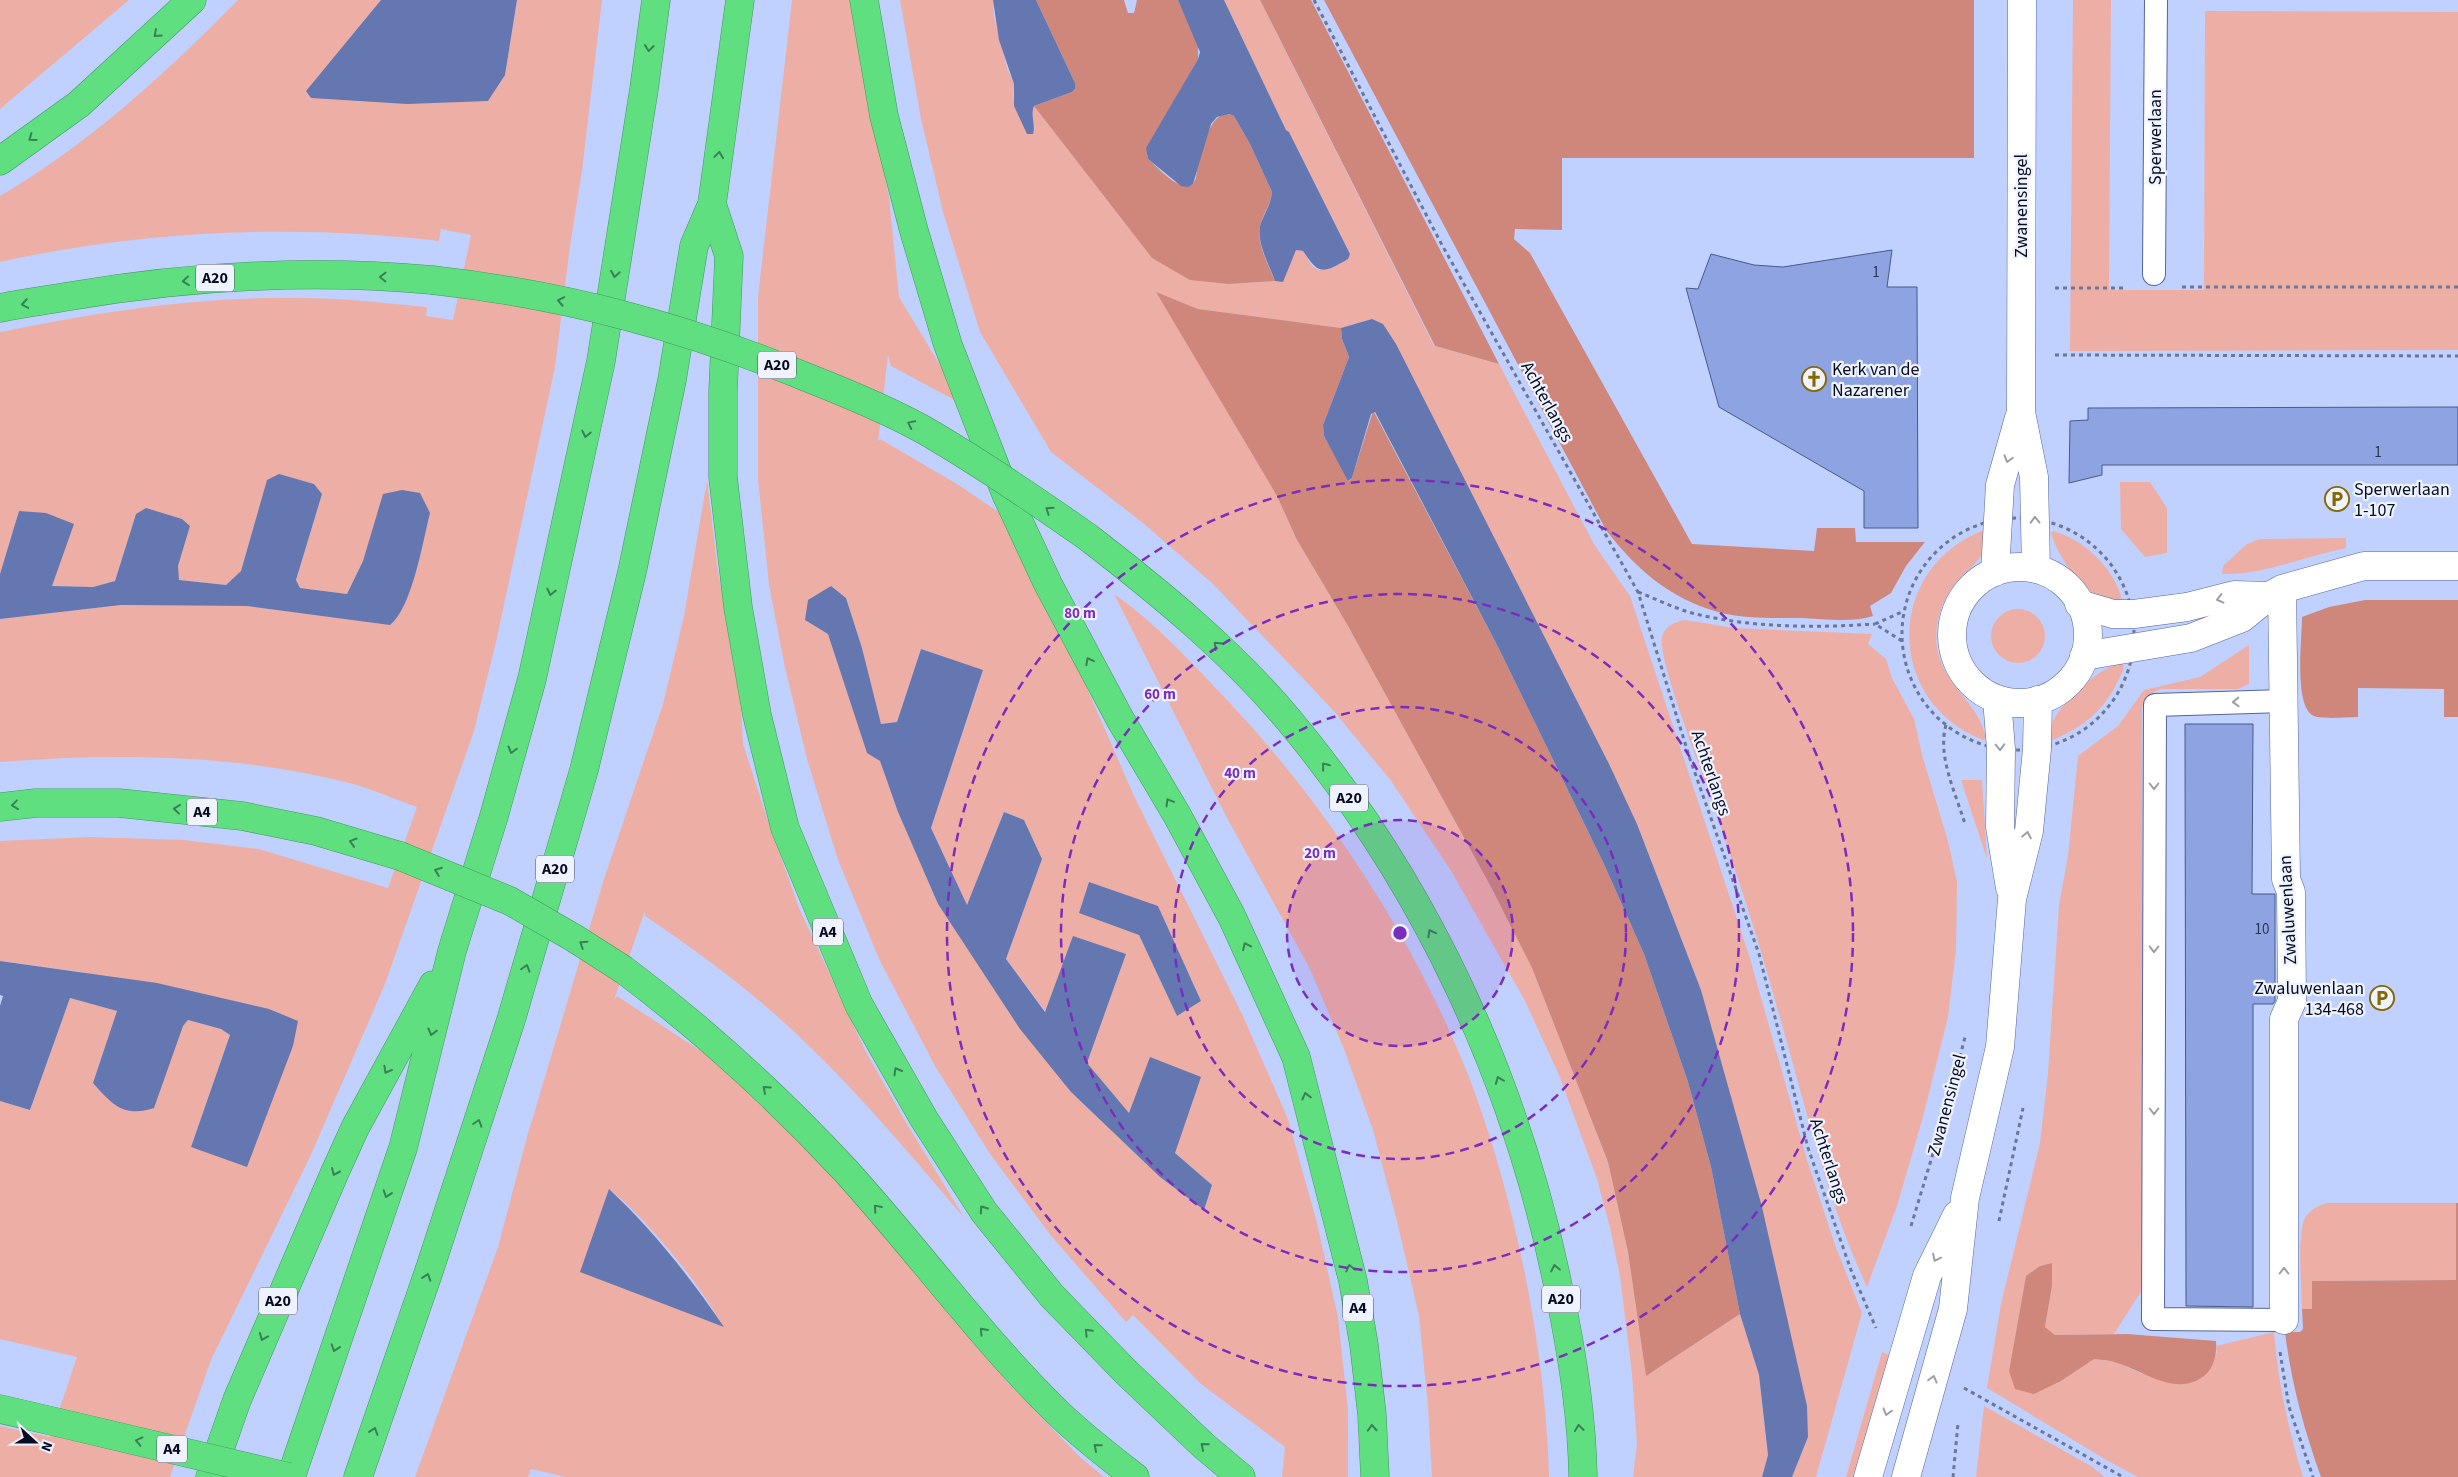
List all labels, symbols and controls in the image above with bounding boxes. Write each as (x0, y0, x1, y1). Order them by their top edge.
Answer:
one-way arrow (153, 28, 162, 37)
one-way arrow (644, 45, 655, 53)
street label: Sperwerlaan (2143, 89, 2168, 185)
one-way arrow (28, 132, 38, 141)
one-way arrow (713, 151, 723, 160)
street label: Zwanensingel (2009, 154, 2034, 258)
house number: 1 (1872, 262, 1880, 283)
road number: A20 (196, 264, 234, 292)
one-way arrow (610, 270, 621, 278)
one-way arrow (379, 272, 387, 283)
one-way arrow (182, 275, 190, 286)
one-way arrow (556, 296, 565, 306)
one-way arrow (21, 298, 29, 308)
road number: A20 (758, 352, 796, 378)
street label: Achterlangs (1515, 357, 1579, 447)
place label: Kerk van de Nazarener (1832, 357, 1920, 403)
church icon: Kerk van de Nazarener (1801, 366, 1827, 392)
one-way arrow (907, 419, 916, 430)
one-way arrow (581, 429, 592, 438)
house number: 1 (2374, 442, 2382, 463)
one-way arrow (2003, 454, 2013, 462)
place label: Sperwerlaan 1-107 (2354, 477, 2450, 523)
parking icon: Sperwerlaan 1-107 (2324, 486, 2350, 512)
one-way arrow (1045, 507, 1055, 516)
one-way arrow (2030, 516, 2040, 524)
one-way arrow (546, 588, 557, 597)
one-way arrow (2216, 593, 2225, 604)
text: 80 m (1064, 603, 1096, 624)
one-way arrow (1214, 642, 1223, 651)
one-way arrow (1085, 657, 1095, 666)
text: 60 m (1144, 684, 1176, 705)
one-way arrow (2231, 697, 2239, 708)
street label: Achterlangs (1685, 727, 1737, 819)
one-way arrow (1995, 744, 2006, 752)
one-way arrow (507, 746, 518, 755)
text: 40 m (1224, 763, 1256, 784)
one-way arrow (1322, 763, 1331, 772)
one-way arrow (2149, 783, 2159, 791)
road number: A20 (1330, 784, 1368, 811)
one-way arrow (11, 799, 19, 810)
road number: A4 (187, 799, 217, 826)
one-way arrow (1166, 799, 1176, 808)
one-way arrow (173, 804, 181, 815)
one-way arrow (2022, 830, 2032, 839)
one-way arrow (350, 838, 358, 848)
text: 20 m (1304, 843, 1336, 864)
street label: Zwaluwenlaan (2273, 854, 2303, 966)
road number: A20 (536, 856, 574, 882)
one-way arrow (434, 867, 443, 877)
road number: A4 (813, 919, 843, 946)
house number: 10 (2255, 919, 2269, 940)
centre of rings (1391, 924, 1409, 942)
one-way arrow (1428, 929, 1438, 938)
one-way arrow (579, 940, 588, 950)
one-way arrow (1242, 942, 1252, 951)
one-way arrow (2149, 946, 2159, 953)
one-way arrow (521, 964, 531, 972)
place label: Zwaluwenlaan 134-468 (2254, 976, 2364, 1022)
parking icon: Zwaluwenlaan 134-468 (2369, 985, 2395, 1011)
one-way arrow (427, 1028, 438, 1037)
street label: Zwanensingel (1921, 1052, 1973, 1158)
one-way arrow (383, 1065, 393, 1074)
one-way arrow (893, 1067, 903, 1076)
one-way arrow (1495, 1076, 1505, 1085)
one-way arrow (763, 1086, 772, 1095)
one-way arrow (1301, 1092, 1312, 1101)
one-way arrow (2149, 1108, 2159, 1116)
street label: Achterlangs (1803, 1115, 1855, 1207)
one-way arrow (472, 1119, 482, 1128)
one-way arrow (330, 1167, 341, 1176)
one-way arrow (383, 1189, 393, 1197)
one-way arrow (875, 1205, 883, 1214)
one-way arrow (980, 1205, 989, 1215)
one-way arrow (1932, 1252, 1942, 1261)
one-way arrow (1345, 1263, 1356, 1272)
one-way arrow (1550, 1263, 1560, 1272)
one-way arrow (2279, 1267, 2289, 1274)
one-way arrow (421, 1274, 431, 1282)
road number: A20 (1542, 1286, 1580, 1312)
road number: A20 (259, 1288, 297, 1314)
road number: A4 (1343, 1295, 1373, 1322)
one-way arrow (980, 1328, 989, 1337)
one-way arrow (1085, 1329, 1094, 1338)
one-way arrow (259, 1333, 269, 1341)
one-way arrow (331, 1343, 341, 1351)
one-way arrow (1927, 1375, 1938, 1384)
one-way arrow (1883, 1408, 1893, 1416)
north arrow (10, 1417, 60, 1467)
one-way arrow (1367, 1424, 1378, 1432)
one-way arrow (1574, 1424, 1585, 1432)
one-way arrow (368, 1427, 378, 1436)
one-way arrow (134, 1436, 143, 1447)
road number: A4 (157, 1436, 187, 1462)
text: N (35, 1438, 57, 1454)
one-way arrow (1200, 1443, 1209, 1452)
one-way arrow (1094, 1444, 1103, 1453)

